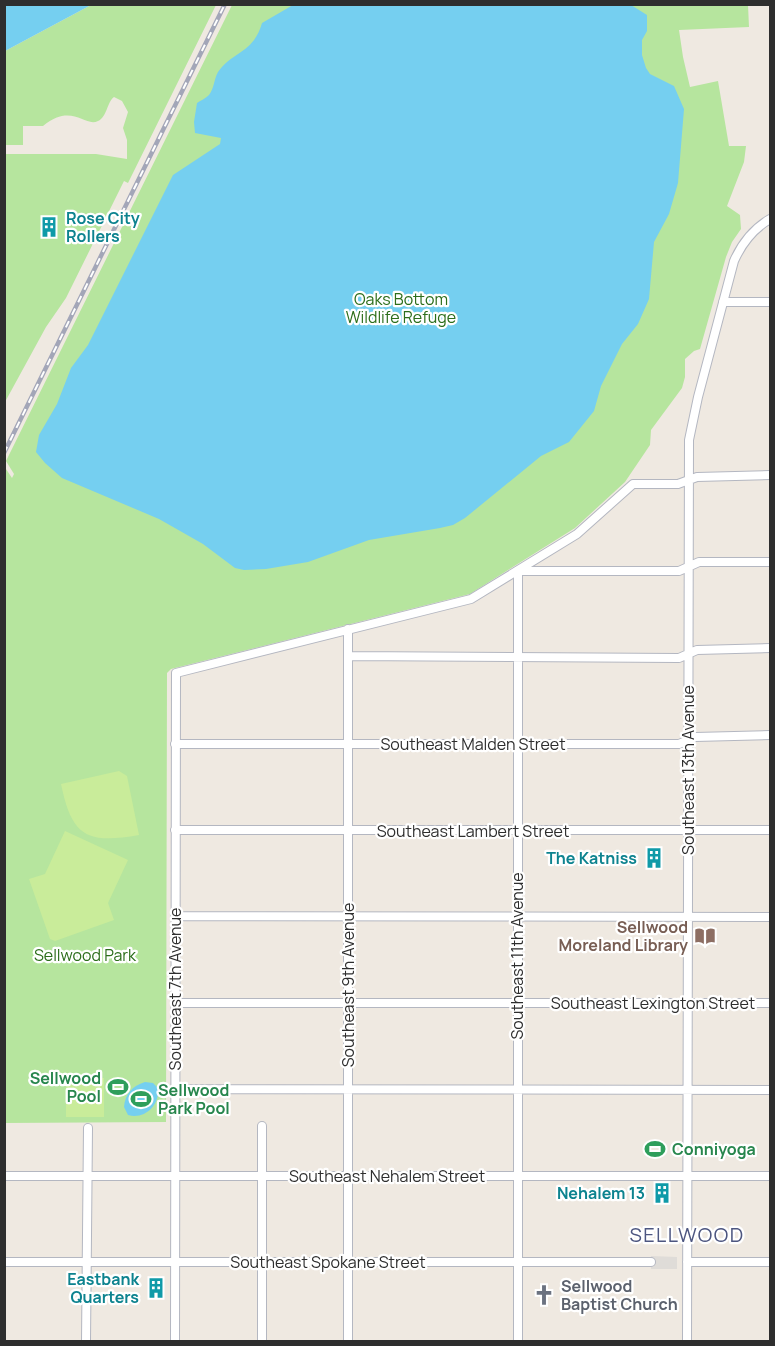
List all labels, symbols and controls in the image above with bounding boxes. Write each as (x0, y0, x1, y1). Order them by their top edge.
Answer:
place label: Rose City Rollers (66, 207, 140, 247)
building icon: Rose City Rollers (37, 215, 61, 239)
park label: Oaks Bottom Wildlife Refuge (346, 288, 456, 328)
street label: Southeast 13th Avenue (677, 685, 699, 855)
street label: Southeast Malden Street (380, 733, 566, 755)
street label: Southeast Lambert Street (377, 820, 569, 842)
building icon: The Katniss (642, 846, 666, 870)
place label: The Katniss (546, 847, 637, 869)
street label: Southeast 11th Avenue (506, 872, 528, 1040)
street label: Southeast 9th Avenue (337, 903, 359, 1067)
street label: Southeast 7th Avenue (164, 908, 186, 1070)
place label: Sellwood Moreland Library (559, 916, 688, 956)
library icon: Sellwood Moreland Library (693, 924, 717, 948)
park label: Sellwood Park (34, 944, 137, 966)
street label: Southeast Lexington Street (551, 992, 755, 1014)
place label: Sellwood Pool (30, 1067, 101, 1107)
sports icon: Sellwood Pool (106, 1075, 130, 1099)
place label: Sellwood Park Pool (158, 1079, 230, 1119)
sports icon: Sellwood Park Pool (129, 1087, 153, 1111)
sports icon: Conniyoga (643, 1137, 667, 1161)
place label: Conniyoga (672, 1138, 756, 1160)
street label: Southeast Nehalem Street (289, 1165, 485, 1187)
building icon: Nehalem 13 (650, 1181, 674, 1205)
place label: Nehalem 13 (557, 1182, 645, 1204)
district label: SELLWOOD (629, 1221, 745, 1248)
street label: Southeast Spokane Street (230, 1251, 426, 1273)
place label: Eastbank Quarters (67, 1268, 139, 1308)
place label: Sellwood Baptist Church (561, 1275, 678, 1315)
building icon: Eastbank Quarters (144, 1276, 168, 1300)
church icon: Sellwood Baptist Church (532, 1283, 556, 1307)

